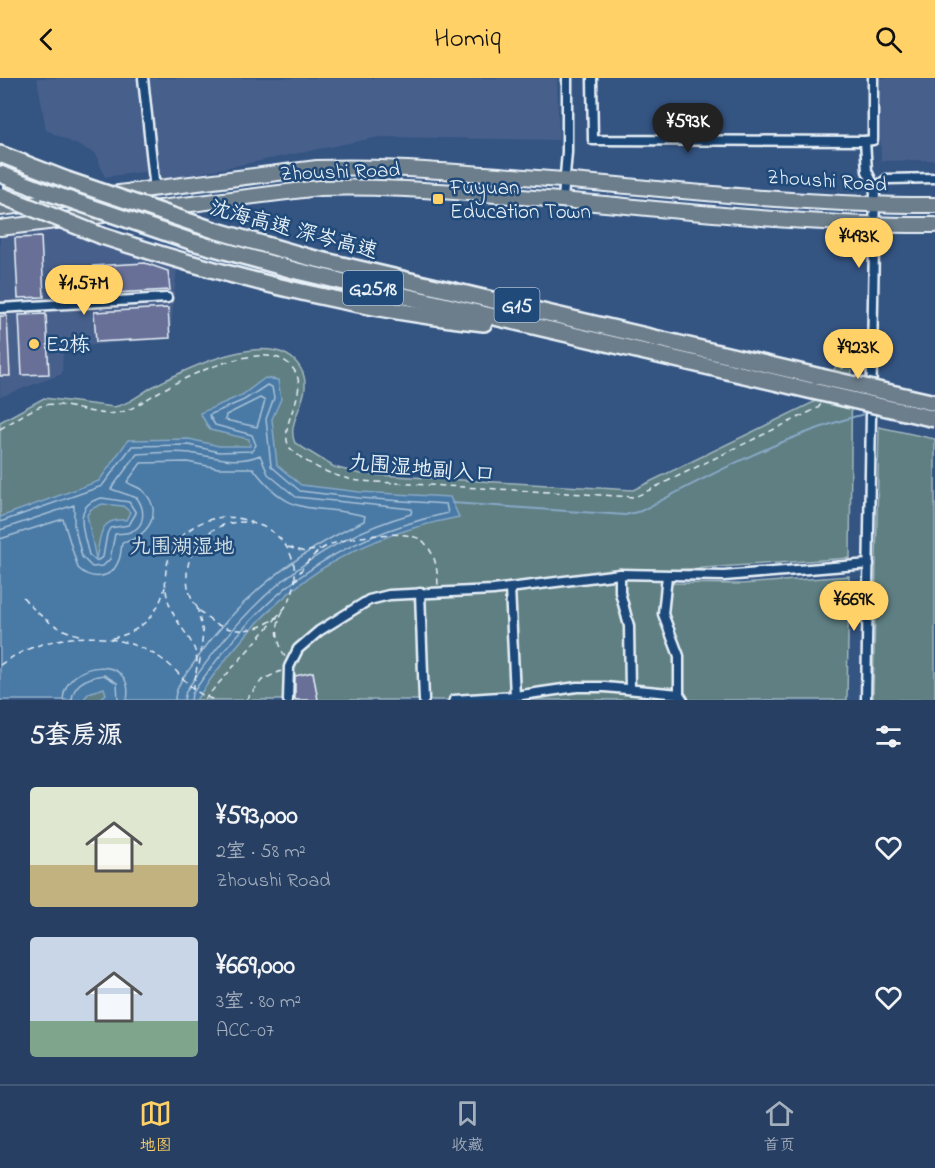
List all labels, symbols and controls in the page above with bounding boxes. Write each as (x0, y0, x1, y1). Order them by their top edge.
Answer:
text: Homiq (434, 20, 501, 59)
icon: back (30, 23, 63, 56)
icon: search (872, 23, 905, 56)
pin: ¥593K (646, 103, 730, 154)
text: ¥593K (666, 108, 710, 137)
street label: Zhoushi Road (280, 156, 401, 190)
street label: Zhoushi Road (766, 163, 888, 201)
place label: Fuyuan Education Town (449, 174, 591, 228)
marker: Fuyuan Education Town (431, 192, 445, 206)
street label: 沈海高速 深岑高速 (206, 194, 381, 268)
pin: ¥493K (817, 218, 901, 269)
text: ¥493K (839, 223, 879, 252)
pin: ¥1.57M (35, 265, 133, 316)
text: ¥1.57M (59, 270, 109, 299)
road number: G2518 (343, 271, 403, 305)
road number: G15 (494, 288, 540, 322)
pin: ¥923K (816, 329, 900, 380)
place label: E2栋 (46, 331, 90, 361)
text: ¥923K (837, 334, 879, 363)
marker: E2栋 (27, 337, 41, 351)
street label: 九围湿地副入口 (347, 449, 496, 491)
park label: 九围湖湿地 (130, 533, 235, 563)
pin: ¥669K (812, 581, 896, 632)
text: ¥669K (833, 586, 875, 615)
text: 5套房源 (30, 718, 123, 756)
icon: filters (872, 720, 905, 753)
text: ¥593,000 (216, 798, 298, 836)
icon: home (78, 811, 150, 883)
icon: heart (872, 831, 905, 864)
text: 2室 · 58 m² (216, 838, 306, 867)
text: Zhoushi Road (216, 867, 330, 896)
text: ¥669,000 (216, 948, 295, 986)
icon: home (78, 961, 150, 1033)
icon: heart (872, 981, 905, 1014)
text: 3室 · 80 m² (216, 988, 301, 1017)
text: ACC-07 (216, 1017, 274, 1046)
tab: 地图 (139, 1097, 172, 1158)
tab: 收藏 (451, 1097, 484, 1158)
tab: 首页 (763, 1097, 796, 1158)

